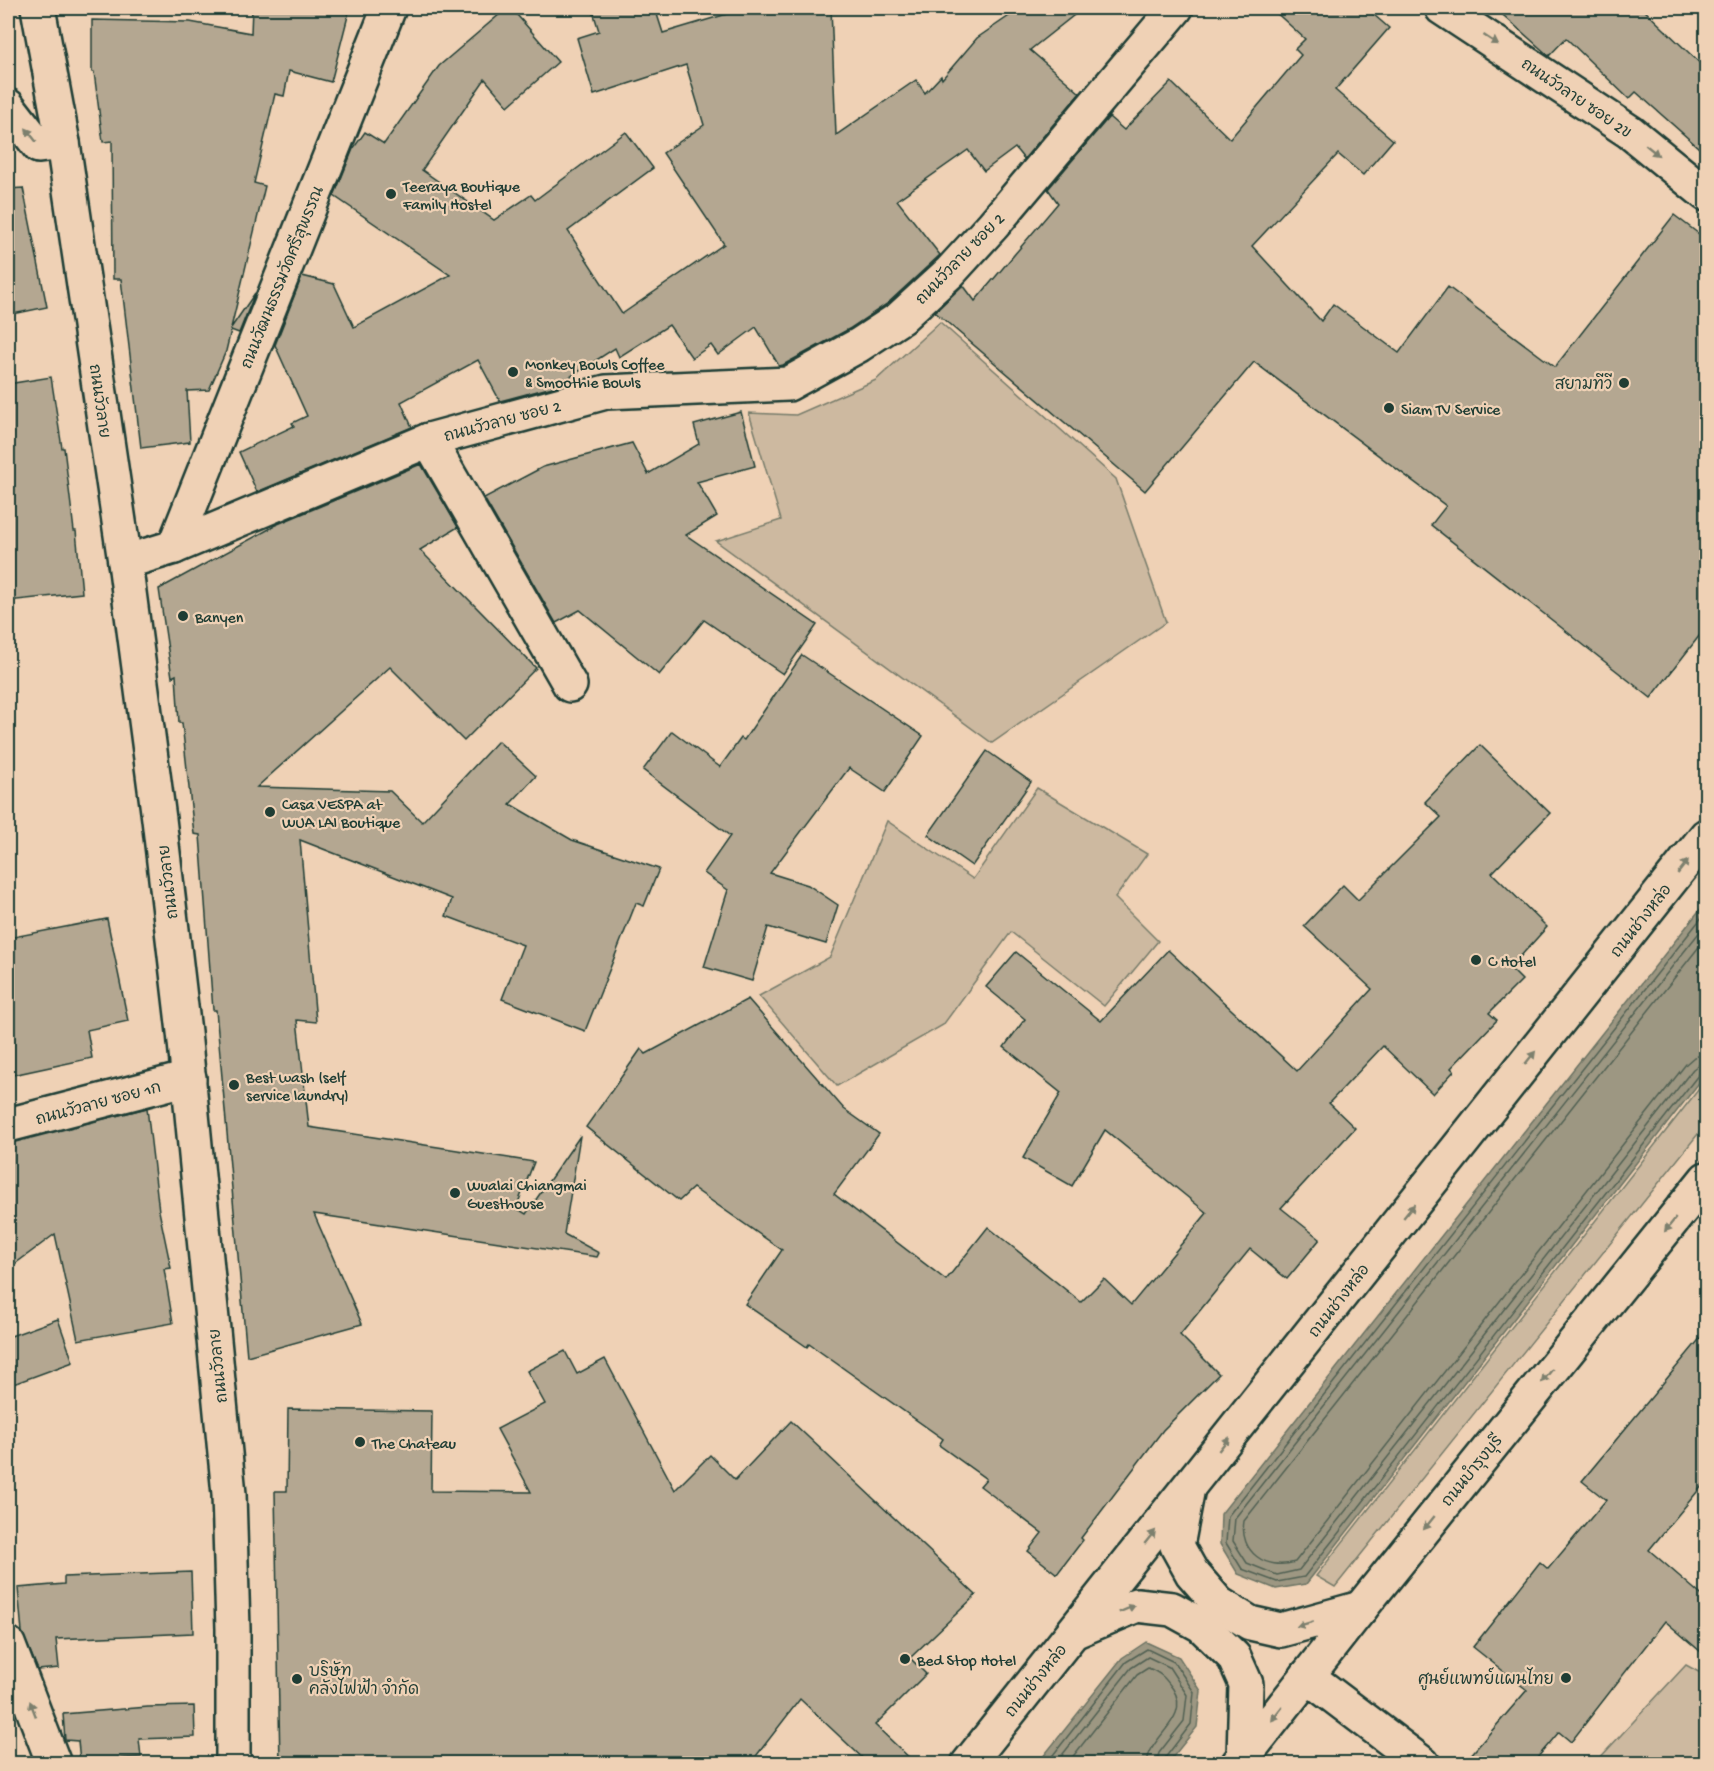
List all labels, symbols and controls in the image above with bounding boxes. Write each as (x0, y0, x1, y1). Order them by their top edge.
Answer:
one-way arrow (1482, 34, 1498, 46)
street label: ถนนวัวลาย ซอย 2ข (1516, 53, 1636, 144)
one-way arrow (25, 128, 37, 143)
one-way arrow (1644, 143, 1659, 155)
place label: Teeraya Boutique Family Hostel (402, 179, 521, 216)
street label: ถนนวัฒนธรรมวัดศรีสุพรรณ (235, 183, 330, 372)
marker: Teeraya Boutique Family Hostel (384, 187, 398, 201)
street label: ถนนวัวลาย ซอย 2 (910, 208, 1010, 310)
place label: Monkey Bowls Coffee & Smoothie Bowls (525, 357, 665, 394)
street label: ถนนวัวลาย (83, 363, 116, 440)
marker: Monkey Bowls Coffee & Smoothie Bowls (506, 365, 520, 379)
place label: สยามทีวี (1555, 373, 1613, 396)
marker: สยามทีวี (1617, 376, 1631, 390)
street label: ถนนวัวลาย ซอย 2 (441, 395, 563, 448)
marker: Siam TV Service (1382, 401, 1396, 415)
place label: Siam TV Service (1401, 402, 1501, 421)
marker: Banyen (176, 609, 190, 623)
place label: Banyen (194, 610, 244, 629)
place label: Casa VESPA at WUA LAI Boutique (282, 797, 401, 834)
marker: Casa VESPA at WUA LAI Boutique (263, 805, 277, 819)
street label: ถนนวัวลาย (153, 843, 184, 920)
one-way arrow (1676, 859, 1688, 874)
street label: ถนนช่างหล่อ (1604, 879, 1677, 963)
marker: C Hotel (1469, 953, 1483, 967)
place label: C Hotel (1488, 954, 1536, 973)
one-way arrow (1524, 1050, 1537, 1066)
place label: Best wash (self service laundry) (245, 1070, 349, 1107)
street label: ถนนวัวลาย ซอย 1ก (33, 1076, 164, 1131)
marker: Best wash (self service laundry) (227, 1078, 241, 1092)
place label: Wualai Chiangmai Guesthouse (467, 1178, 587, 1215)
marker: Wualai Chiangmai Guesthouse (448, 1186, 462, 1200)
one-way arrow (1402, 1203, 1415, 1219)
one-way arrow (1663, 1217, 1676, 1233)
street label: ถนนช่างหล่อ (1302, 1259, 1375, 1343)
street label: ถนนวัวลาย (203, 1327, 234, 1404)
one-way arrow (1541, 1368, 1554, 1383)
street label: ถนนบำรุงบุรี (1436, 1430, 1509, 1512)
marker: The Chateau (353, 1435, 367, 1449)
place label: The Chateau (371, 1436, 457, 1455)
one-way arrow (1218, 1436, 1231, 1452)
one-way arrow (1422, 1515, 1435, 1531)
one-way arrow (1143, 1530, 1155, 1545)
one-way arrow (1118, 1604, 1136, 1613)
one-way arrow (1295, 1619, 1314, 1629)
street label: ถนนช่างหล่อ (999, 1639, 1073, 1722)
marker: Bed Stop Hotel (898, 1652, 912, 1666)
place label: Bed Stop Hotel (916, 1653, 1016, 1672)
place label: บริษัท คลังไฟฟ้า จำกัด (309, 1660, 419, 1701)
place label: ศูนย์แพทย์แผนไทย (1418, 1667, 1554, 1691)
marker: ศูนย์แพทย์แผนไทย (1559, 1671, 1573, 1685)
marker: บริษัท คลังไฟฟ้า จำกัด (290, 1672, 304, 1686)
one-way arrow (28, 1700, 37, 1718)
one-way arrow (1271, 1707, 1283, 1722)

